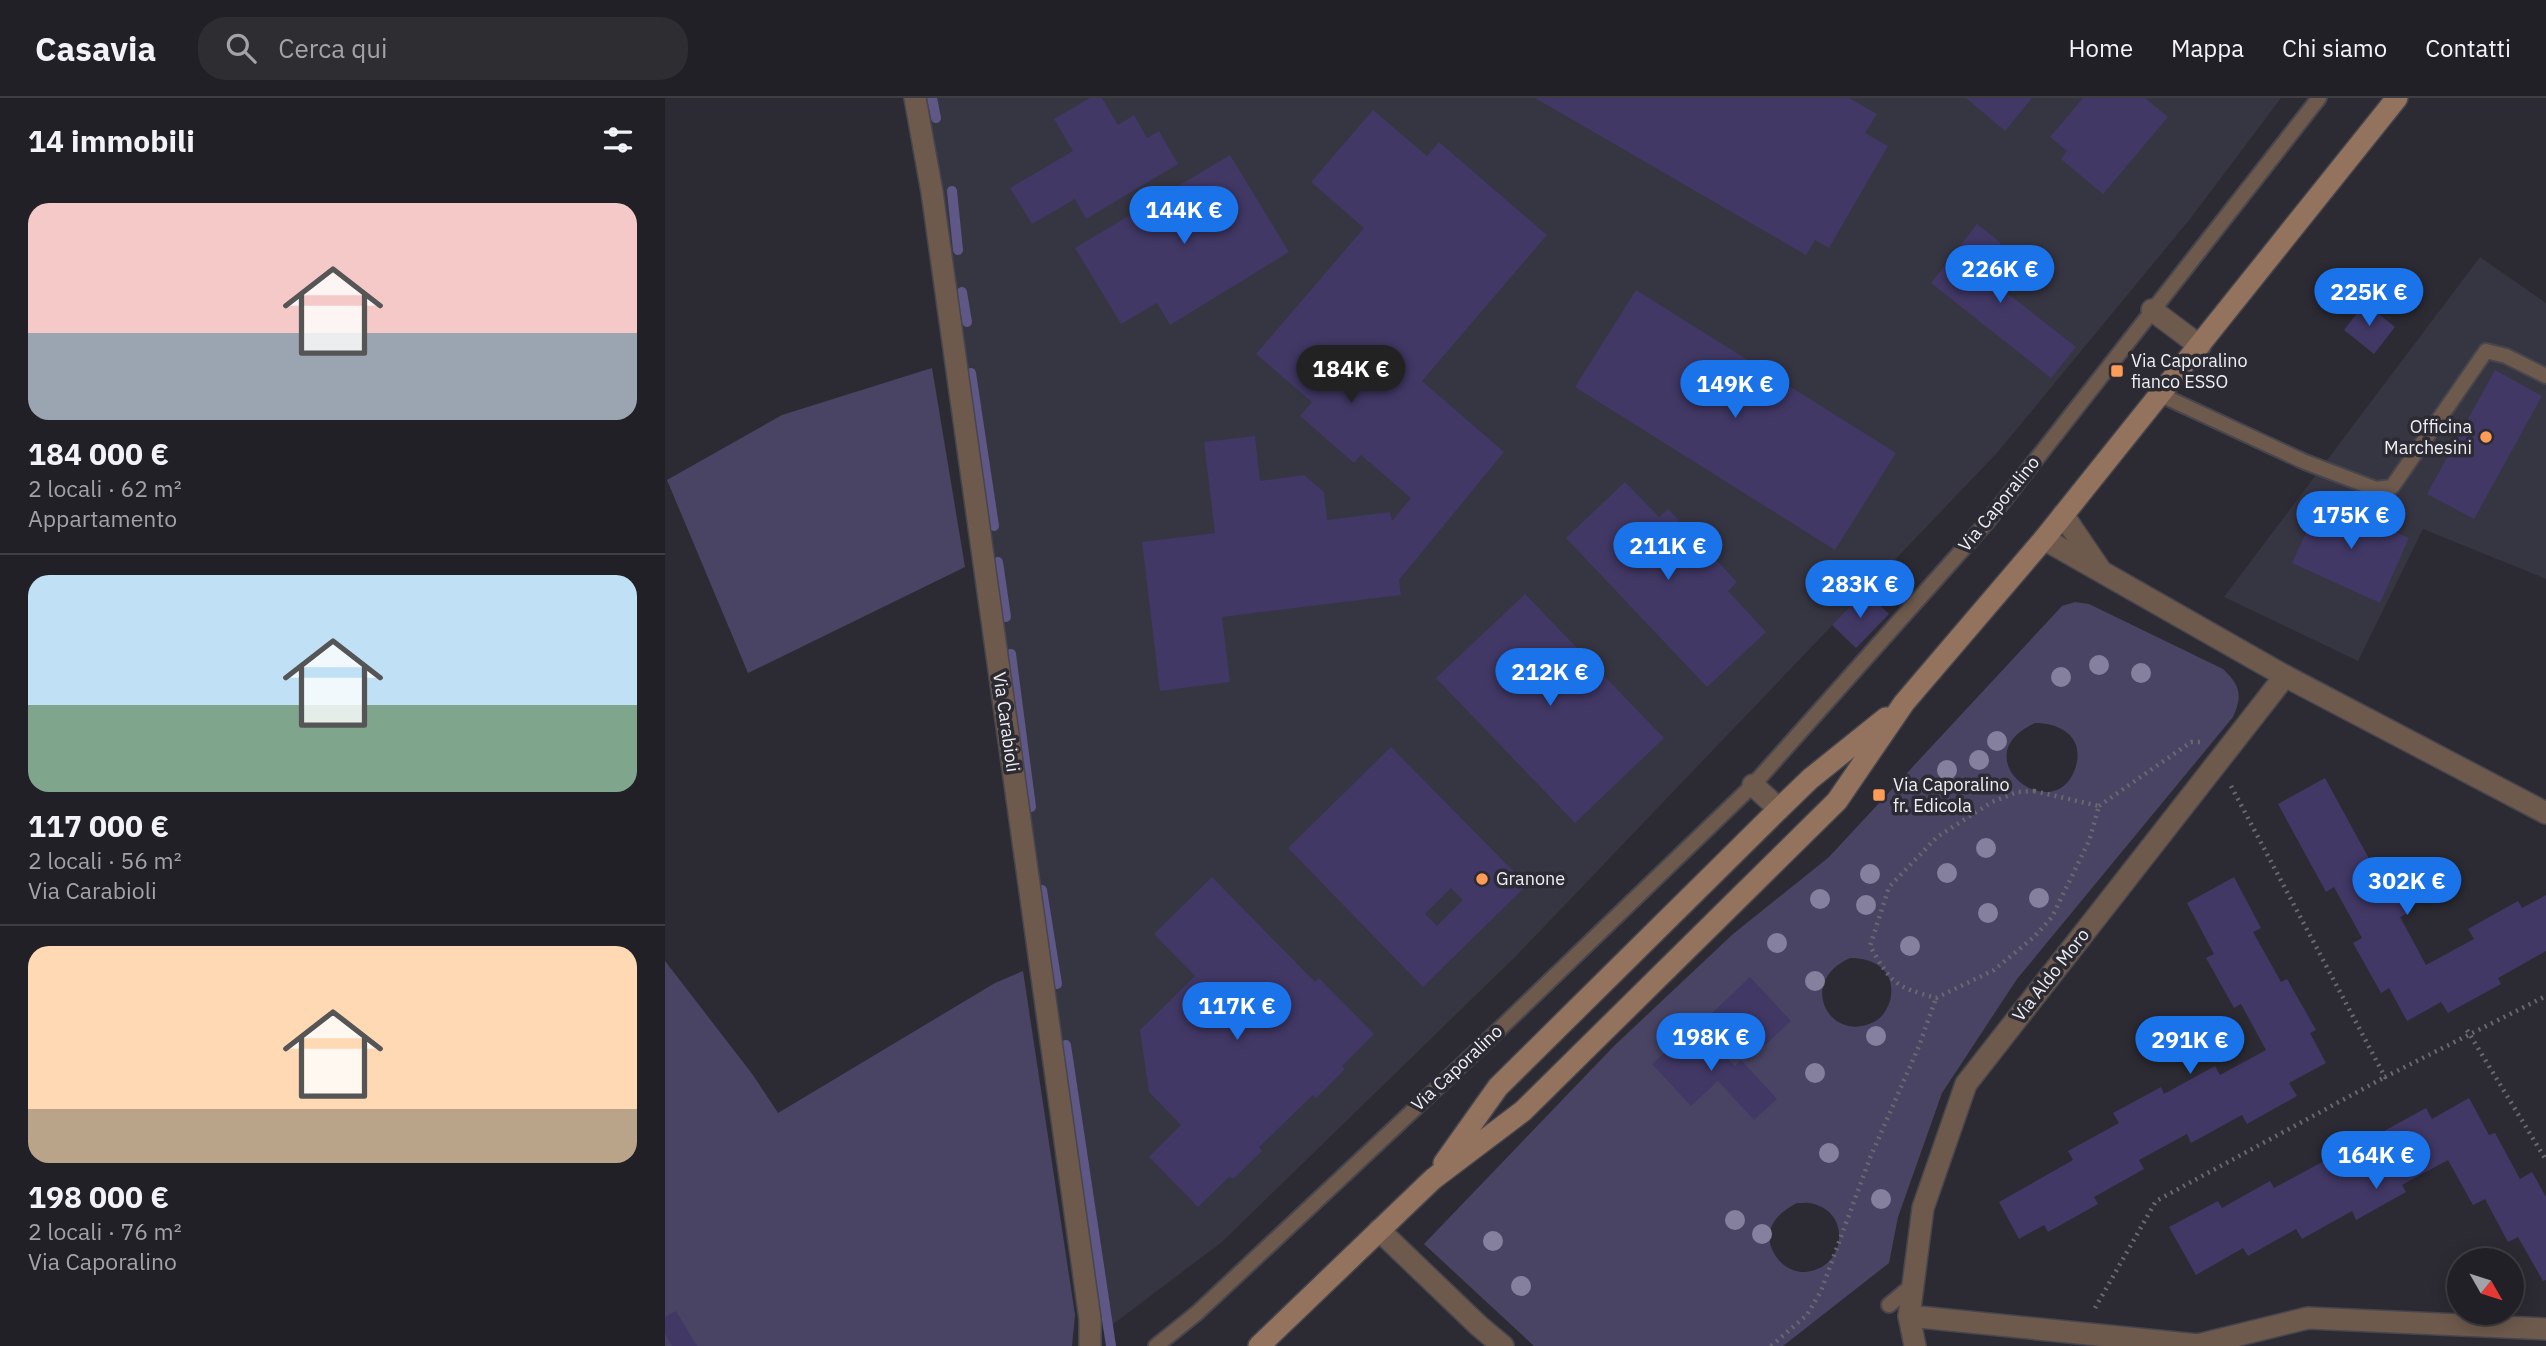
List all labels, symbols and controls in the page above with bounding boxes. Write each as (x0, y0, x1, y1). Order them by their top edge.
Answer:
search box (198, 17, 688, 80)
text: Casavia (35, 27, 156, 70)
icon: search (222, 29, 260, 67)
text: Cerca qui (278, 31, 388, 65)
text: Home (2069, 32, 2133, 64)
text: Mappa (2171, 32, 2244, 64)
text: Chi siamo (2282, 32, 2387, 64)
text: Contatti (2425, 32, 2511, 64)
text: 14 immobili (28, 121, 195, 160)
icon: filters (599, 121, 637, 159)
pin: 144K € (1127, 186, 1241, 246)
text: 144K € (1145, 194, 1223, 224)
pin: 226K € (1943, 246, 2057, 305)
icon: home (270, 248, 396, 374)
text: 226K € (1961, 253, 2039, 283)
pin: 225K € (2312, 268, 2426, 328)
text: 225K € (2330, 276, 2408, 306)
pin: 184K € (1294, 345, 1408, 405)
place label: Via Caporalino fianco ESSO (2131, 349, 2247, 393)
text: 184K € (1312, 353, 1390, 383)
pin: 149K € (1678, 360, 1792, 420)
marker: Via Caporalino fianco ESSO (2109, 363, 2125, 379)
text: 149K € (1696, 368, 1774, 398)
place label: Officina Marchesini (2384, 415, 2472, 459)
marker: Officina Marchesini (2478, 429, 2494, 445)
text: 184 000 € (28, 434, 169, 473)
street label: Via Caporalino (1953, 451, 2044, 556)
text: 2 locali · 62 m² (28, 473, 182, 503)
pin: 175K € (2294, 491, 2408, 551)
text: 175K € (2312, 499, 2390, 529)
text: Appartamento (28, 503, 177, 533)
pin: 211K € (1611, 522, 1725, 582)
text: 211K € (1629, 530, 1707, 560)
pin: 283K € (1803, 560, 1917, 620)
text: 283K € (1821, 568, 1899, 598)
icon: home (270, 620, 396, 746)
pin: 212K € (1493, 648, 1607, 708)
text: 212K € (1511, 656, 1589, 686)
street label: Via Carabioli (988, 670, 1025, 773)
place label: Via Caporalino fr. Edicola (1893, 773, 2009, 817)
marker: Via Caporalino fr. Edicola (1871, 787, 1887, 803)
text: 117 000 € (28, 806, 169, 845)
text: 2 locali · 56 m² (28, 845, 182, 875)
pin: 302K € (2350, 858, 2464, 917)
text: 302K € (2368, 865, 2446, 895)
place label: Granone (1496, 867, 1565, 890)
marker: Granone (1474, 871, 1490, 887)
text: Via Carabioli (28, 875, 157, 905)
street label: Via Aldo Moro (2007, 924, 2094, 1026)
pin: 117K € (1180, 982, 1294, 1042)
text: 117K € (1198, 990, 1276, 1020)
icon: home (270, 991, 396, 1117)
pin: 198K € (1654, 1014, 1768, 1073)
pin: 291K € (2133, 1016, 2247, 1076)
street label: Via Caporalino (1406, 1020, 1507, 1116)
text: 198K € (1672, 1021, 1750, 1051)
text: 291K € (2151, 1024, 2229, 1054)
pin: 164K € (2319, 1132, 2433, 1191)
text: 164K € (2337, 1139, 2415, 1169)
text: 198 000 € (28, 1177, 169, 1216)
text: 2 locali · 76 m² (28, 1216, 182, 1246)
text: Via Caporalino (28, 1246, 177, 1276)
north arrow (2447, 1248, 2523, 1325)
map controls (2447, 1248, 2524, 1325)

